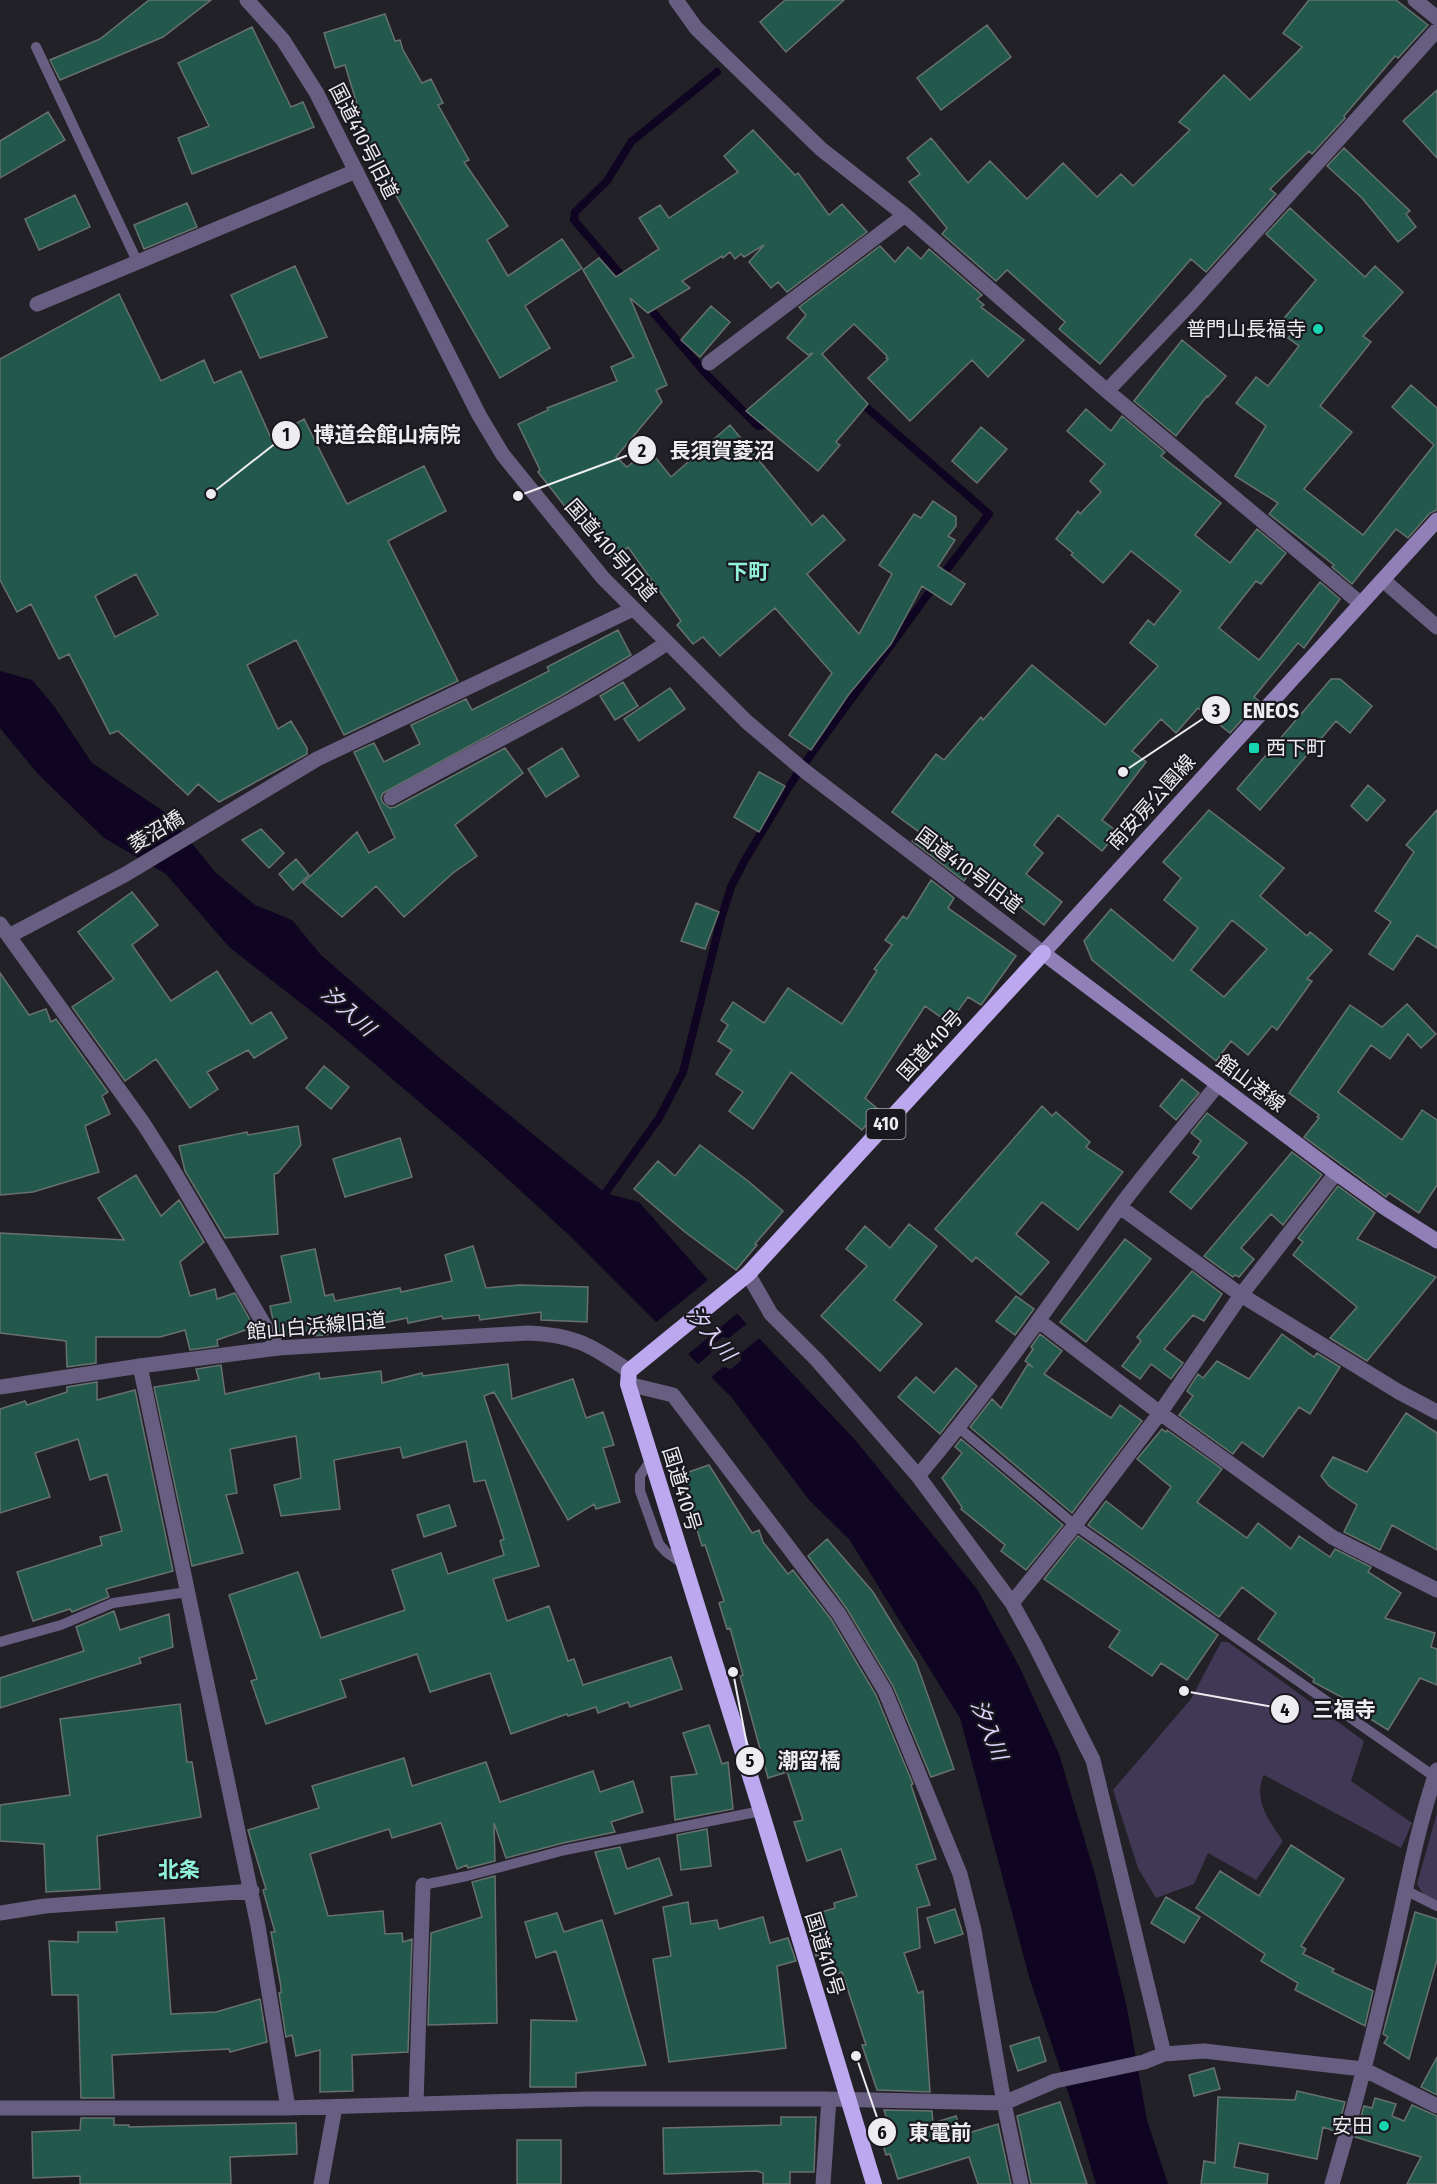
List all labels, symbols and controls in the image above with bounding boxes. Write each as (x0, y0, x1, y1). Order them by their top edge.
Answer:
street label: 国道410号旧道 (325, 79, 403, 203)
place label: 普門山長福寺 (1186, 317, 1306, 341)
marker: 普門山長福寺 (1311, 322, 1325, 336)
callout: 博道会館山病院 (271, 416, 472, 455)
text: 博道会館山病院 (314, 422, 461, 448)
text: 1 (282, 424, 290, 446)
callout: 長須賀菱沼 (627, 431, 786, 470)
text: 長須賀菱沼 (670, 438, 775, 464)
text: 2 (637, 440, 646, 462)
street label: 国道410号旧道 (560, 494, 662, 606)
district label: 下町 (727, 559, 769, 585)
callout: ENEOS (1201, 691, 1311, 730)
text: ENEOS (1243, 698, 1299, 724)
text: 3 (1211, 700, 1221, 722)
place label: 西下町 (1266, 736, 1326, 760)
marker: 西下町 (1247, 741, 1261, 755)
street label: 南安房公園線 (1102, 749, 1200, 855)
street label: 菱沼橋 (124, 805, 188, 857)
street label: 国道410号旧道 (911, 822, 1027, 918)
water label: 汐入川 (316, 981, 382, 1043)
street label: 国道410号 (892, 1005, 968, 1085)
street label: 館山港線 (1212, 1049, 1290, 1117)
road number: 410 (866, 1109, 906, 1139)
water label: 汐入川 (681, 1302, 742, 1368)
street label: 館山白浜線旧道 (245, 1308, 387, 1344)
street label: 国道410号 (658, 1444, 706, 1534)
callout: 三福寺 (1270, 1690, 1387, 1729)
water label: 汐入川 (965, 1696, 1014, 1766)
text: 三福寺 (1313, 1697, 1376, 1723)
text: 4 (1280, 1699, 1290, 1721)
callout: 潮留橋 (735, 1741, 852, 1780)
text: 潮留橋 (778, 1748, 841, 1774)
text: 5 (746, 1750, 755, 1772)
district label: 北条 (158, 1857, 200, 1883)
street label: 国道410号 (801, 1909, 849, 1999)
callout: 東電前 (867, 2113, 984, 2152)
place label: 安田 (1332, 2114, 1372, 2138)
marker: 安田 (1377, 2119, 1391, 2133)
text: 東電前 (909, 2120, 972, 2146)
text: 6 (877, 2122, 887, 2144)

